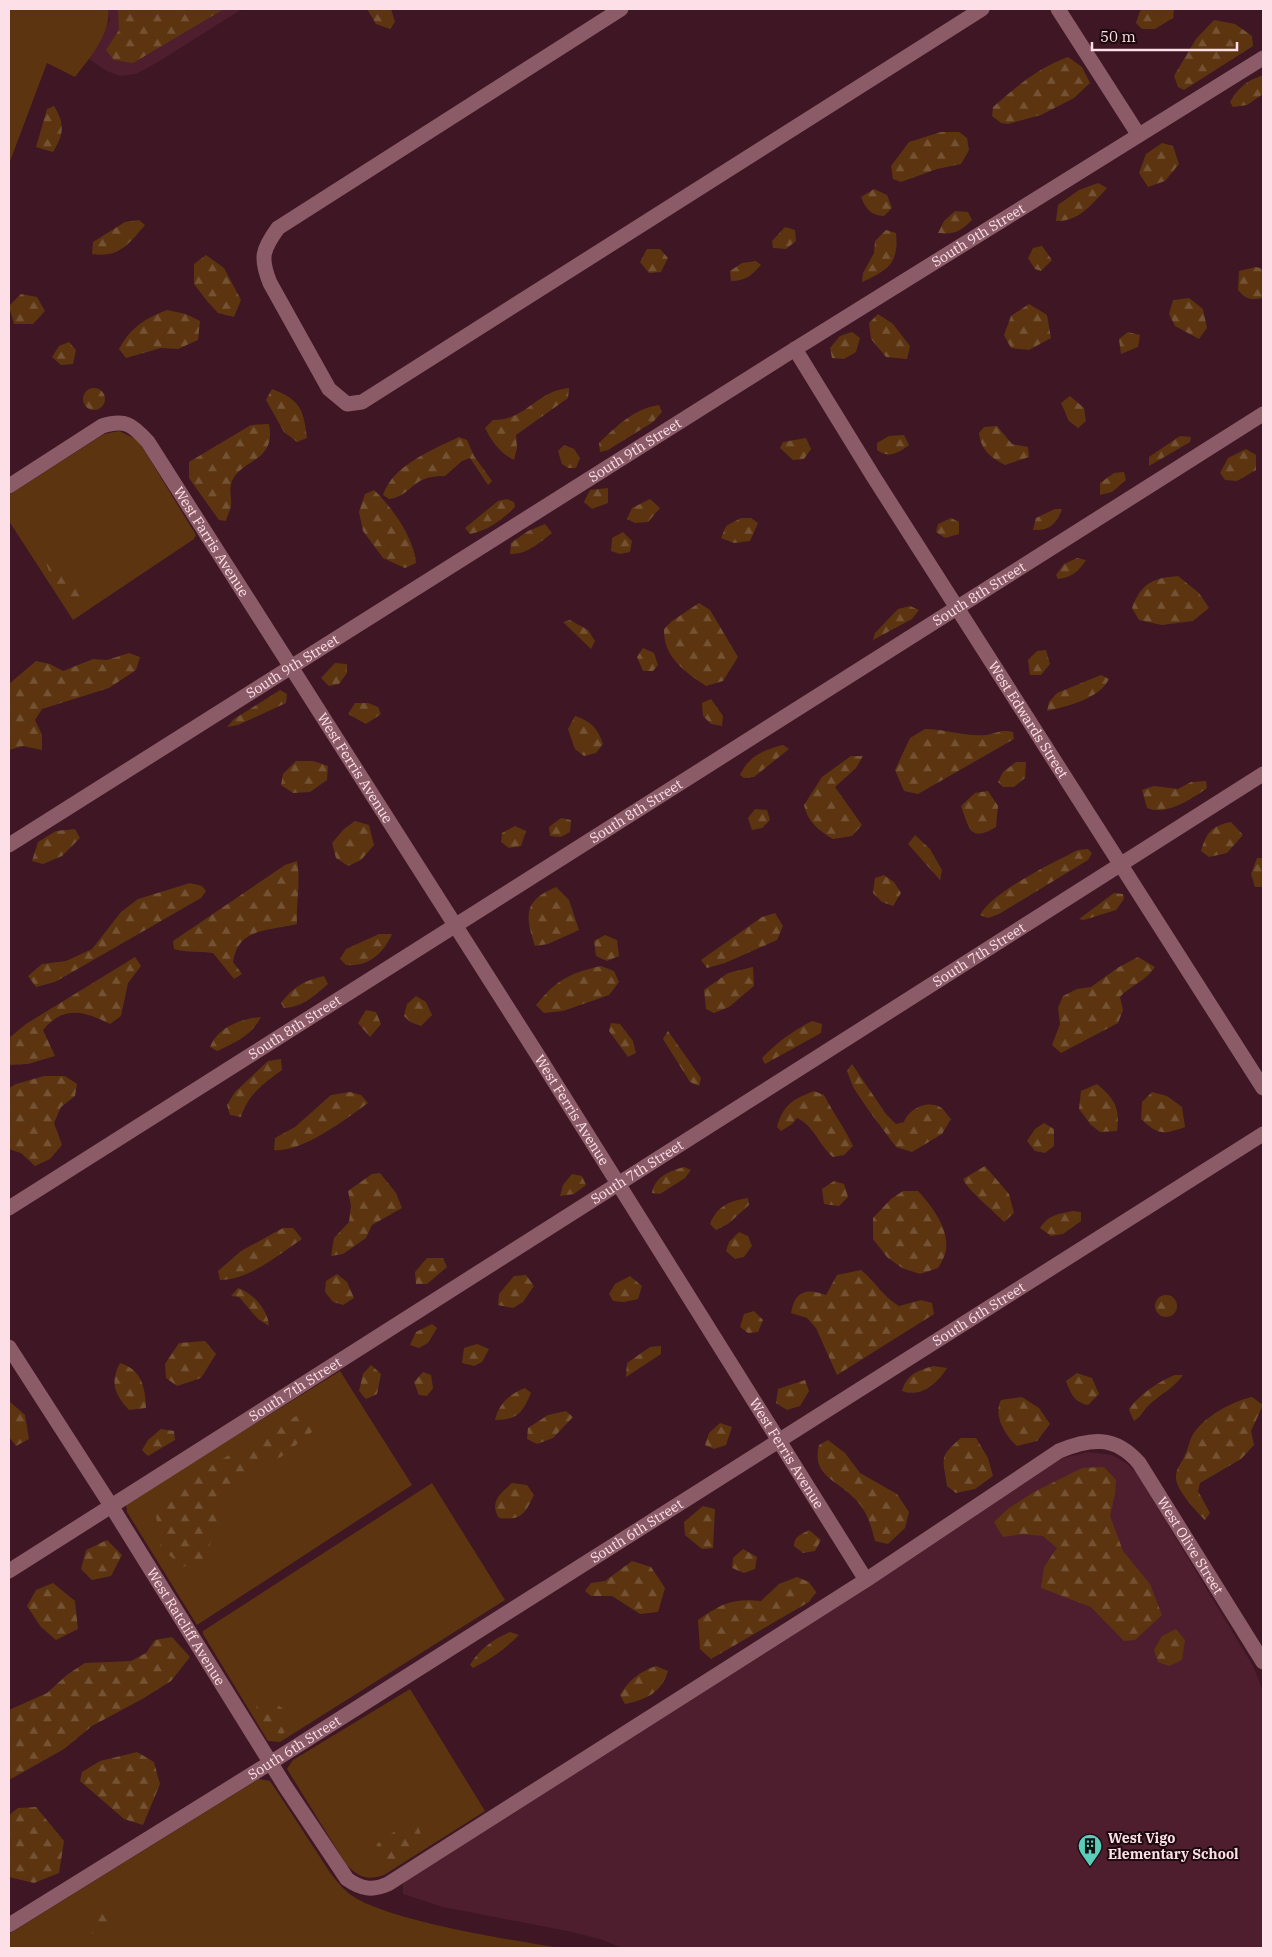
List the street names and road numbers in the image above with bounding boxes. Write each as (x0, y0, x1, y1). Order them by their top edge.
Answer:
street label: South 9th Street (928, 199, 1028, 271)
street label: South 9th Street (585, 414, 685, 486)
street label: West Farris Avenue (170, 483, 253, 600)
street label: South 8th Street (929, 558, 1029, 630)
street label: South 9th Street (242, 630, 342, 702)
street label: West Edwards Street (984, 658, 1072, 782)
street label: West Ferris Avenue (313, 709, 397, 826)
street label: South 8th Street (586, 775, 686, 847)
street label: South 7th Street (929, 918, 1029, 991)
street label: South 8th Street (245, 991, 344, 1063)
street label: West Ferris Avenue (531, 1051, 613, 1169)
street label: South 7th Street (587, 1136, 687, 1208)
street label: South 6th Street (929, 1278, 1028, 1350)
street label: South 7th Street (245, 1353, 345, 1425)
street label: West Ferris Avenue (745, 1395, 828, 1512)
street label: West Olive Street (1153, 1493, 1228, 1598)
street label: South 6th Street (587, 1495, 686, 1567)
street label: West Ratcliff Avenue (143, 1564, 229, 1689)
street label: South 6th Street (244, 1711, 344, 1784)

